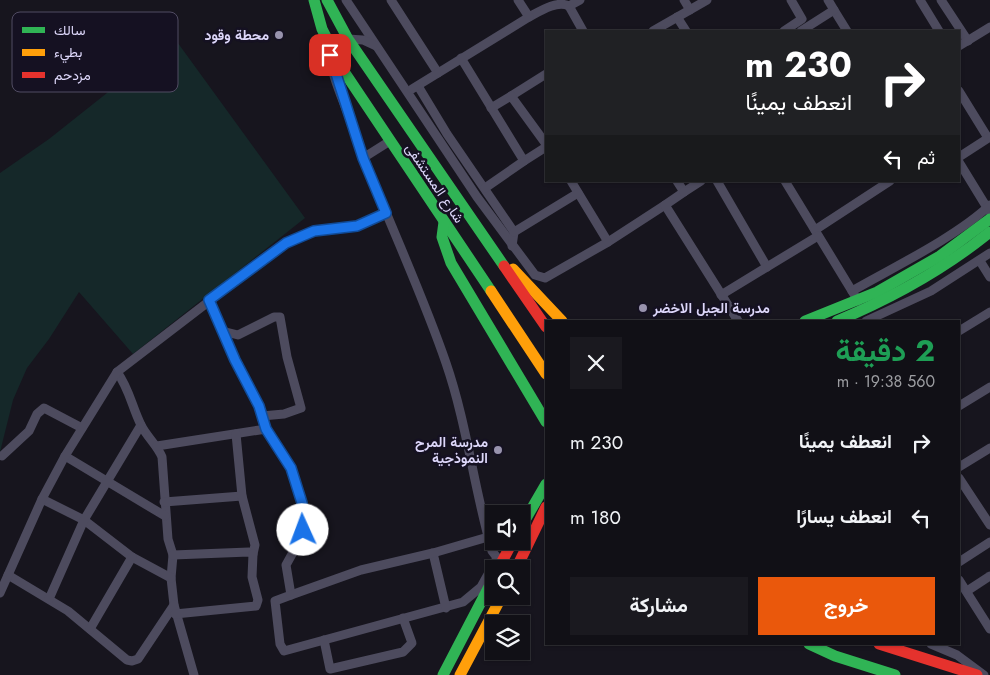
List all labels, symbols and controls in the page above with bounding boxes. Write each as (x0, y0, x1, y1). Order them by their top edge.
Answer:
legend (12, 12, 178, 92)
text: سالك (54, 20, 85, 40)
place label: محطة وقود (204, 25, 269, 45)
marker: محطة وقود (273, 29, 285, 41)
pin (309, 34, 351, 76)
text: 230 m (745, 40, 852, 90)
icon: arrive (316, 41, 344, 69)
text: بطيء (54, 42, 82, 64)
icon: right (870, 50, 935, 115)
text: مزدحم (54, 65, 91, 85)
text: انعطف يمينًا (746, 86, 852, 118)
street label: شارع المستشفى (400, 139, 469, 227)
text: ثم (917, 144, 935, 171)
icon: left (879, 145, 907, 173)
place label: مدرسة الجبل الاخضر (652, 298, 770, 318)
marker: مدرسة الجبل الاخضر (637, 302, 649, 314)
text: 2 دقيقة (836, 329, 935, 372)
button: close (570, 337, 622, 389)
text: 560 m · 19:38 (837, 370, 935, 393)
text: انعطف يمينًا (799, 428, 892, 455)
text: 230 m (570, 429, 623, 456)
icon: right (907, 429, 935, 457)
place label: مدرسة المرح النموذجية (415, 432, 488, 468)
marker: مدرسة المرح النموذجية (492, 444, 504, 456)
position arrow (276, 503, 328, 555)
text: انعطف يسارًا (796, 503, 892, 530)
text: 180 m (570, 504, 621, 531)
icon: left (907, 504, 935, 532)
map controls (485, 505, 530, 660)
button: sound (485, 505, 530, 550)
button: search (485, 560, 530, 605)
button: مشاركة (570, 577, 748, 635)
button: خروج (758, 577, 935, 635)
button: layers (485, 615, 530, 660)

